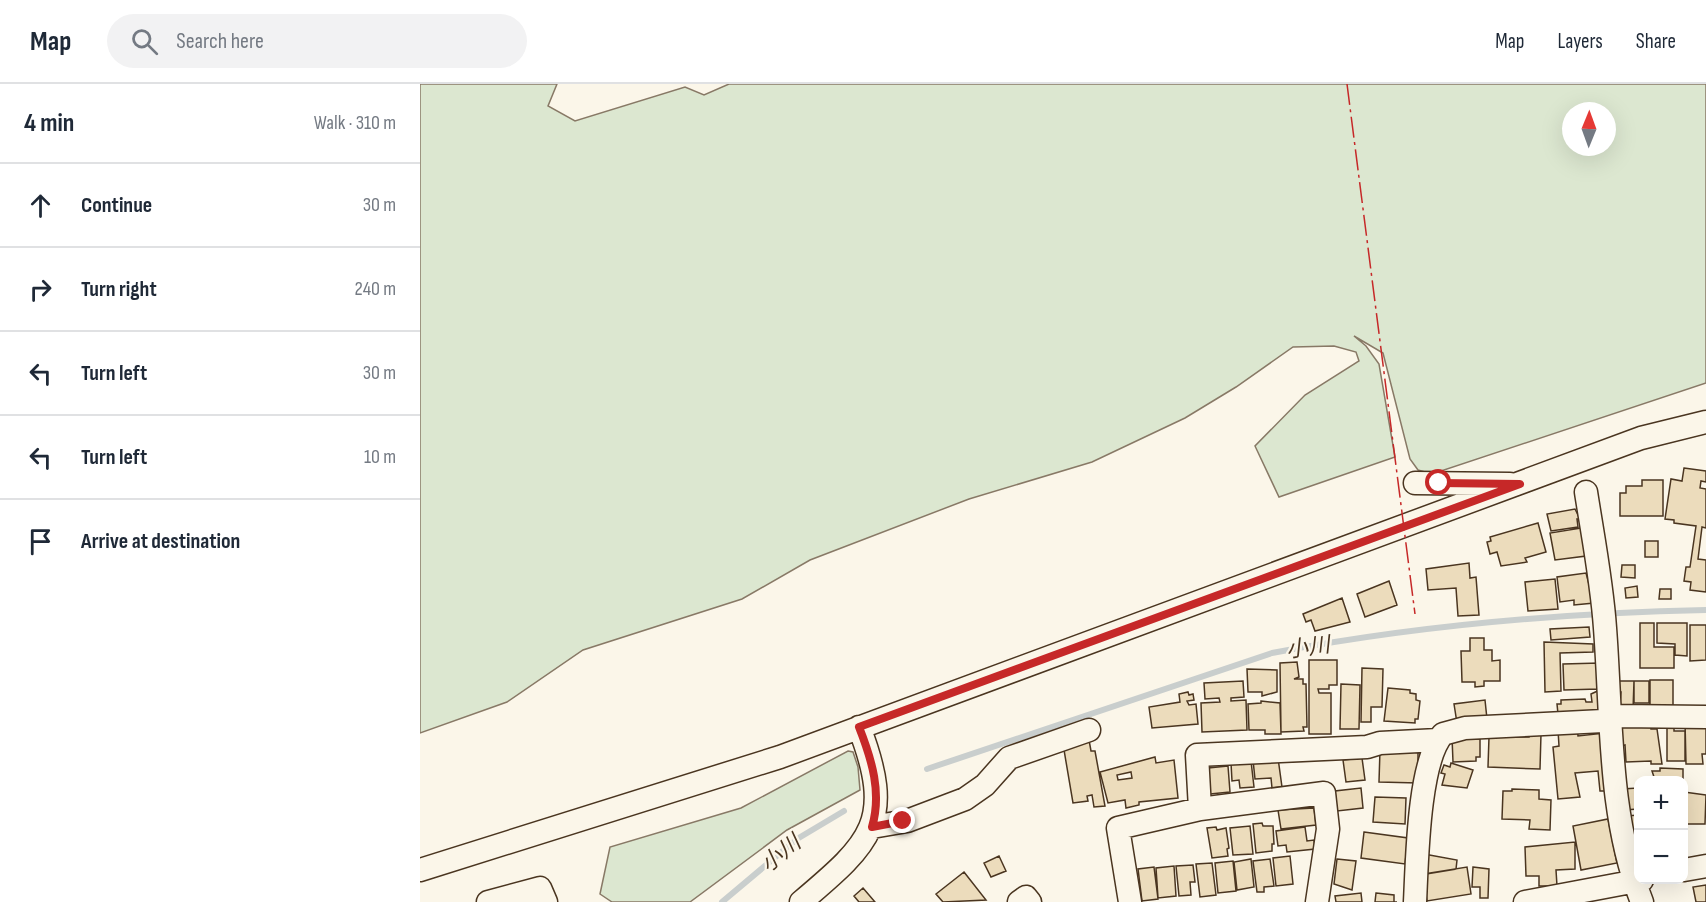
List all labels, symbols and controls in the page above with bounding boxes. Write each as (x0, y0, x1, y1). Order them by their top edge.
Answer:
search box (107, 14, 527, 68)
text: Map (30, 25, 71, 58)
icon: search (128, 25, 161, 58)
text: Search here (176, 28, 264, 55)
text: Map (1495, 29, 1524, 54)
text: Layers (1557, 29, 1603, 54)
text: Share (1636, 29, 1676, 54)
north arrow (1562, 102, 1616, 156)
text: 4 min (24, 108, 74, 139)
text: Walk · 310 m (314, 111, 396, 135)
icon: ahead (24, 189, 57, 222)
text: Continue (81, 192, 152, 219)
text: 30 m (363, 193, 396, 217)
icon: right (24, 273, 57, 306)
text: Turn right (81, 276, 157, 303)
text: 240 m (355, 277, 396, 301)
icon: left (24, 357, 57, 390)
text: Turn left (81, 360, 147, 387)
text: 30 m (363, 361, 396, 385)
icon: left (24, 441, 57, 474)
text: Turn left (81, 444, 147, 471)
text: 10 m (364, 445, 396, 469)
route start (1425, 469, 1451, 495)
icon: arrive (24, 525, 57, 558)
text: Arrive at destination (81, 528, 240, 555)
water label: 小川 (1284, 631, 1334, 664)
map controls (1634, 776, 1688, 884)
button: + (1634, 776, 1688, 830)
route end (889, 807, 915, 833)
water label: 小川 (755, 828, 808, 878)
button: − (1634, 830, 1688, 884)

